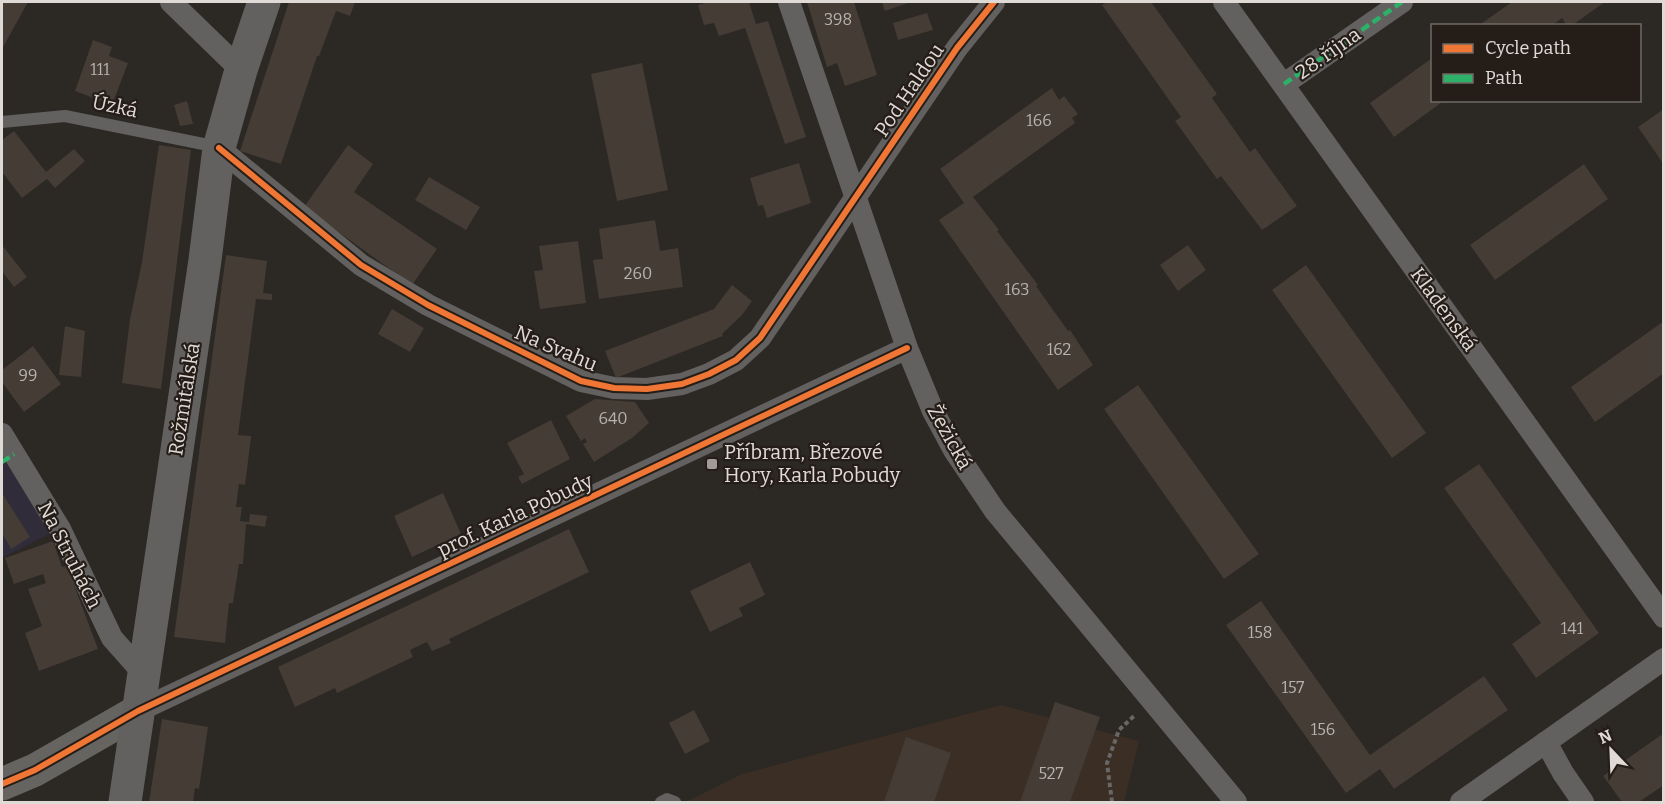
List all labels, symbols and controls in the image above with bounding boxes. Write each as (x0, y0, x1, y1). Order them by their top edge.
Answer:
house number: 398 (824, 10, 852, 29)
street label: 28. října (1291, 22, 1366, 85)
legend (1431, 24, 1641, 102)
text: Cycle path (1485, 37, 1571, 59)
street label: Pod Haldou (869, 39, 949, 141)
house number: 111 (90, 60, 110, 79)
text: Path (1485, 67, 1523, 89)
street label: Úzká (90, 89, 140, 123)
house number: 166 (1026, 111, 1052, 130)
street label: Kladenská (1406, 263, 1482, 355)
house number: 260 (624, 264, 652, 283)
house number: 163 (1005, 280, 1029, 299)
street label: Na Svahu (511, 320, 601, 376)
house number: 162 (1047, 340, 1071, 359)
street label: Rožmitálská (163, 341, 205, 457)
house number: 99 (19, 366, 37, 385)
street label: Žežická (922, 400, 978, 474)
house number: 640 (598, 409, 628, 428)
place label: Příbram, Březové Hory, Karla Pobudy (724, 440, 901, 487)
marker: Příbram, Březové Hory, Karla Pobudy (705, 457, 719, 471)
street label: prof. Karla Pobudy (433, 468, 597, 562)
street label: Na Struhách (33, 498, 107, 613)
house number: 141 (1561, 619, 1584, 638)
house number: 158 (1248, 623, 1272, 642)
house number: 157 (1282, 678, 1304, 697)
house number: 156 (1311, 720, 1335, 739)
north arrow (1581, 720, 1641, 780)
text: N (1596, 725, 1615, 748)
house number: 527 (1039, 764, 1063, 783)

